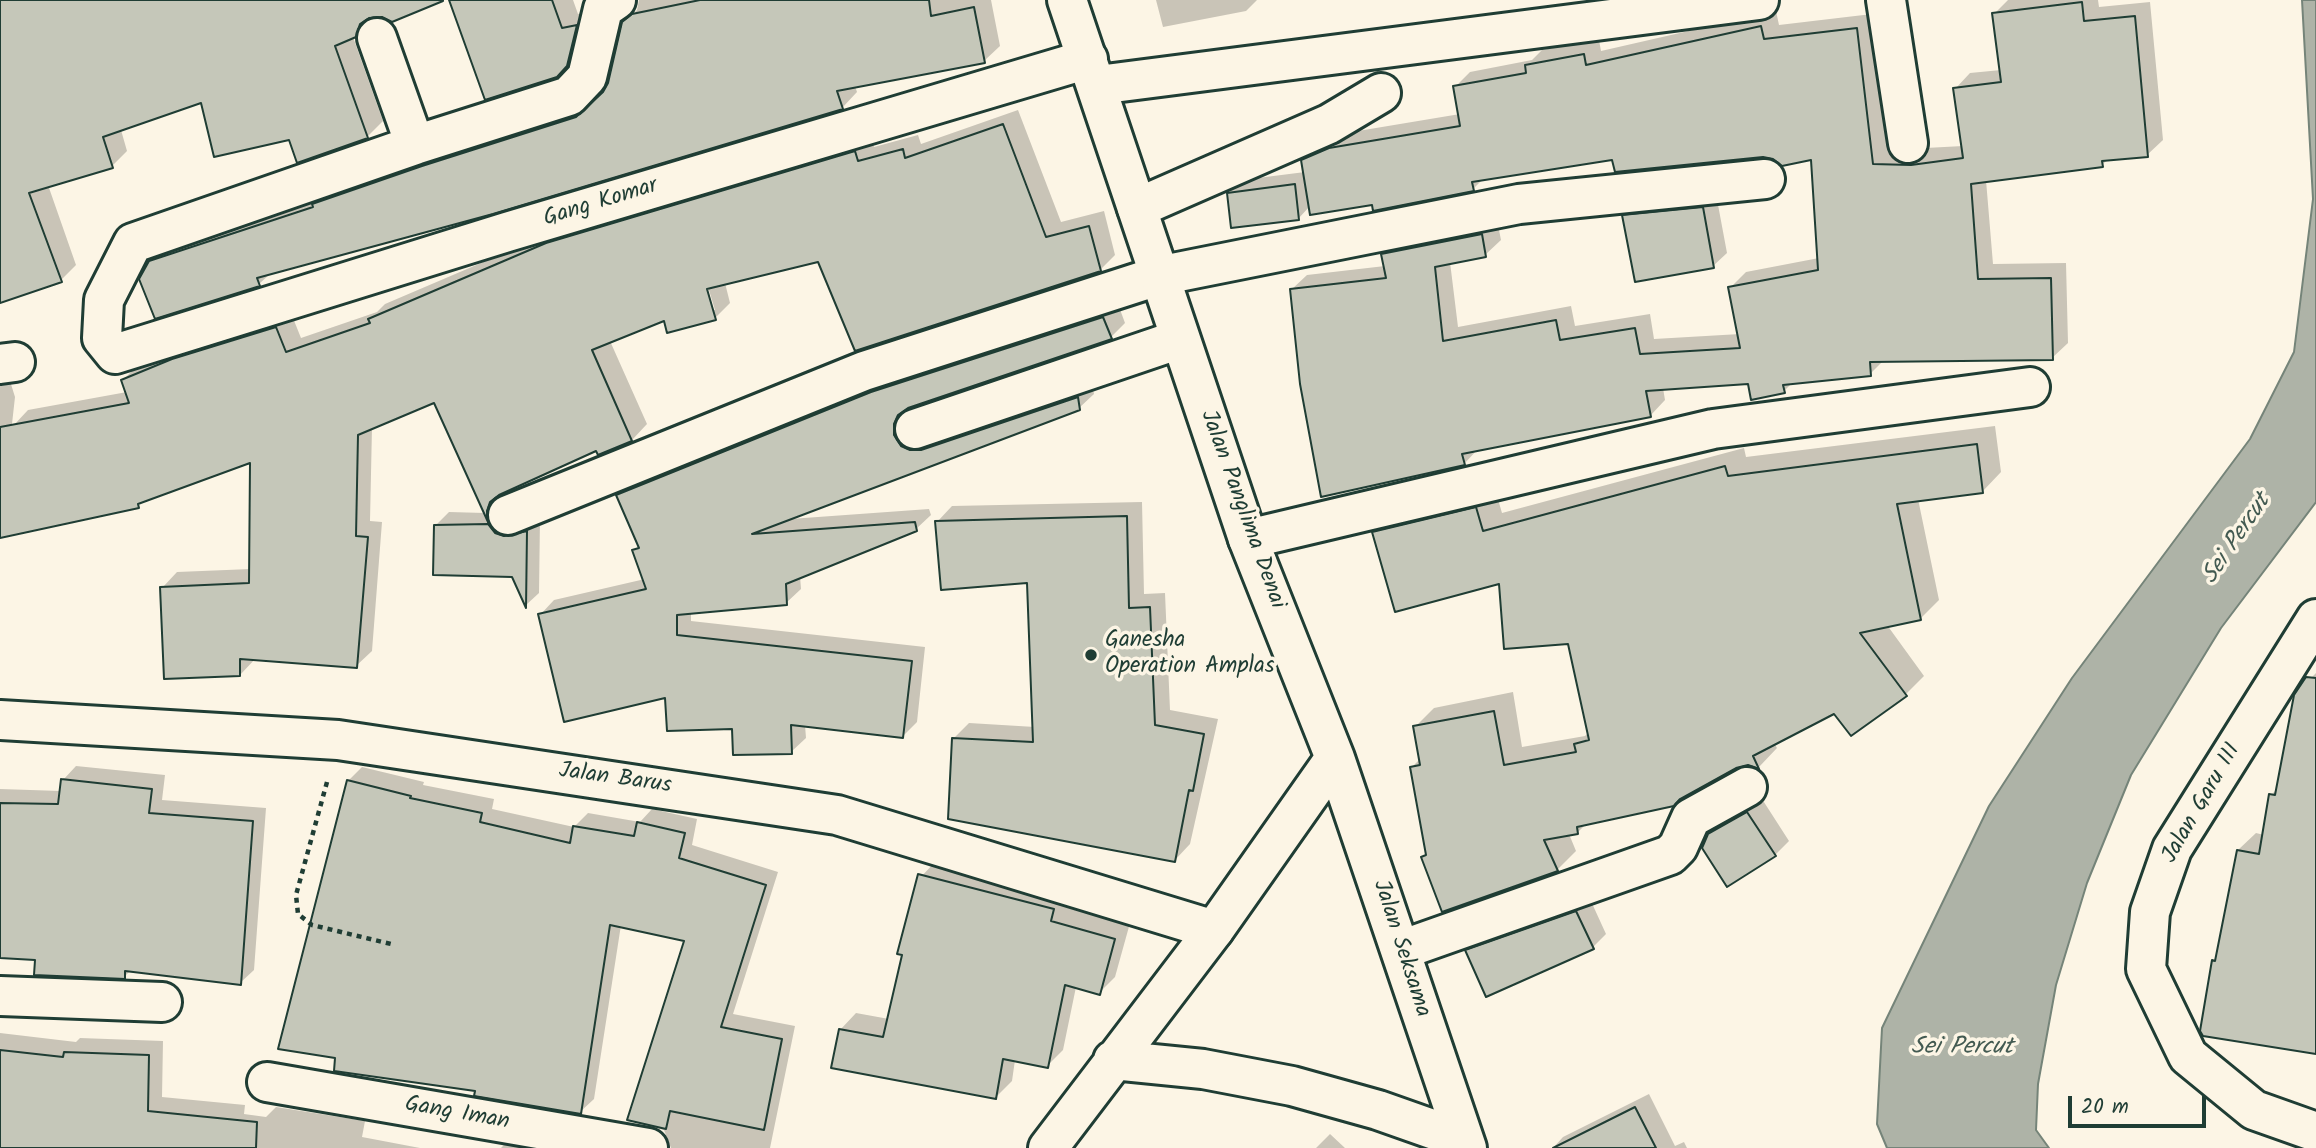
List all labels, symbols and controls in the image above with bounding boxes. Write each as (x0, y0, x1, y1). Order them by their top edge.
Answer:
street label: Gang Komar (541, 174, 661, 234)
street label: Jalan Panglima Denai (1192, 407, 1290, 613)
water label: Sei Percut (2197, 490, 2279, 590)
place label: Ganesha Operation Amplas (1105, 628, 1275, 682)
marker: Ganesha Operation Amplas (1083, 647, 1099, 663)
street label: Jalan Garu III (2158, 739, 2248, 869)
street label: Jalan Barus (557, 758, 673, 802)
street label: Jalan Seksama (1365, 877, 1435, 1021)
water label: Sei Percut (1911, 1035, 2013, 1063)
scale bar (2071, 1082, 2209, 1126)
text: 20 m (2081, 1091, 2129, 1124)
street label: Gang Iman (403, 1092, 511, 1138)

